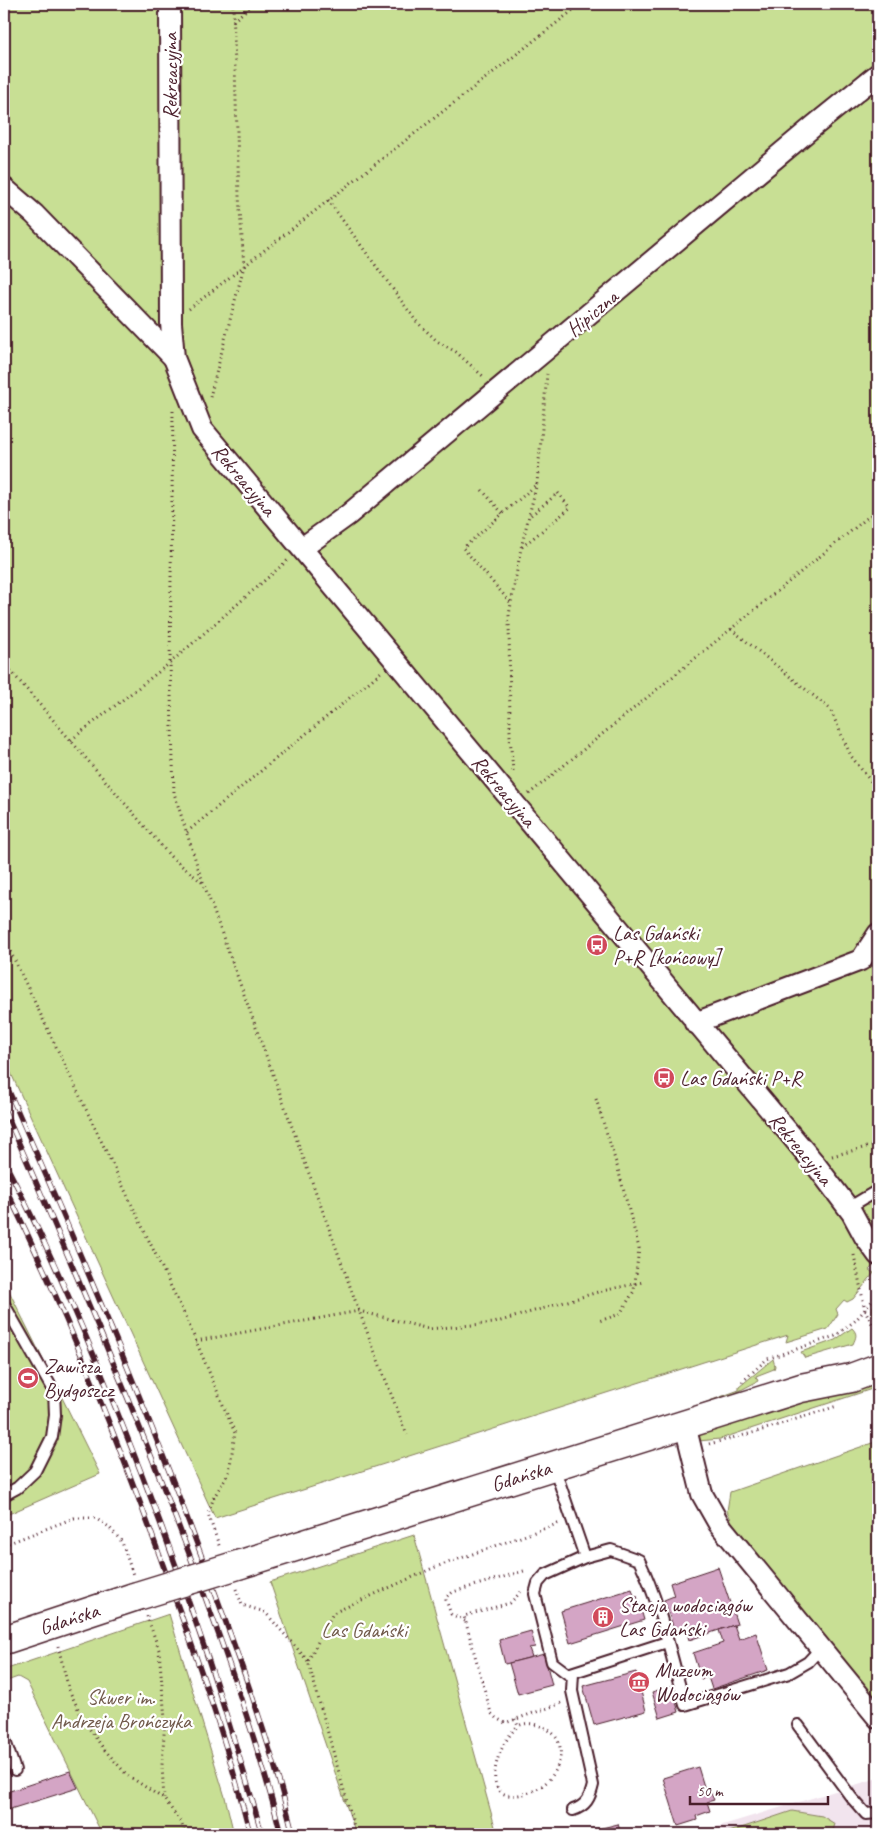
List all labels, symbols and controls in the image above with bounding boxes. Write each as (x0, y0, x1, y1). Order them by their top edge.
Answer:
street label: Rekreacyjna (157, 31, 183, 119)
street label: Hipiczna (561, 282, 625, 342)
street label: Rekreacyjna (206, 439, 283, 523)
street label: Rekreacyjna (466, 750, 543, 834)
place label: Las Gdański P+R [końcowy] (613, 920, 723, 970)
bus stop icon: Las Gdański P+R [końcowy] (585, 933, 609, 957)
place label: Las Gdański P+R (680, 1065, 804, 1091)
bus stop icon: Las Gdański P+R (652, 1066, 676, 1090)
street label: Rekreacyjna (764, 1107, 839, 1192)
place label: Zawisza Bydgoszcz (44, 1353, 116, 1403)
sports icon: Zawisza Bydgoszcz (16, 1366, 40, 1390)
street label: Gdańska (488, 1454, 556, 1497)
place label: Stacja wodociągów Las Gdański (619, 1592, 754, 1642)
street label: Gdańska (36, 1597, 104, 1641)
building icon: Stacja wodociągów Las Gdański (591, 1605, 615, 1629)
park label: Las Gdański (321, 1617, 410, 1643)
place label: Muzeum Wodociągów (655, 1657, 742, 1707)
museum icon: Muzeum Wodociągów (627, 1670, 651, 1694)
park label: Skwer im. Andrzeja Brończyka (51, 1684, 193, 1734)
scale bar (690, 1773, 827, 1805)
text: 50 m (697, 1782, 724, 1801)

